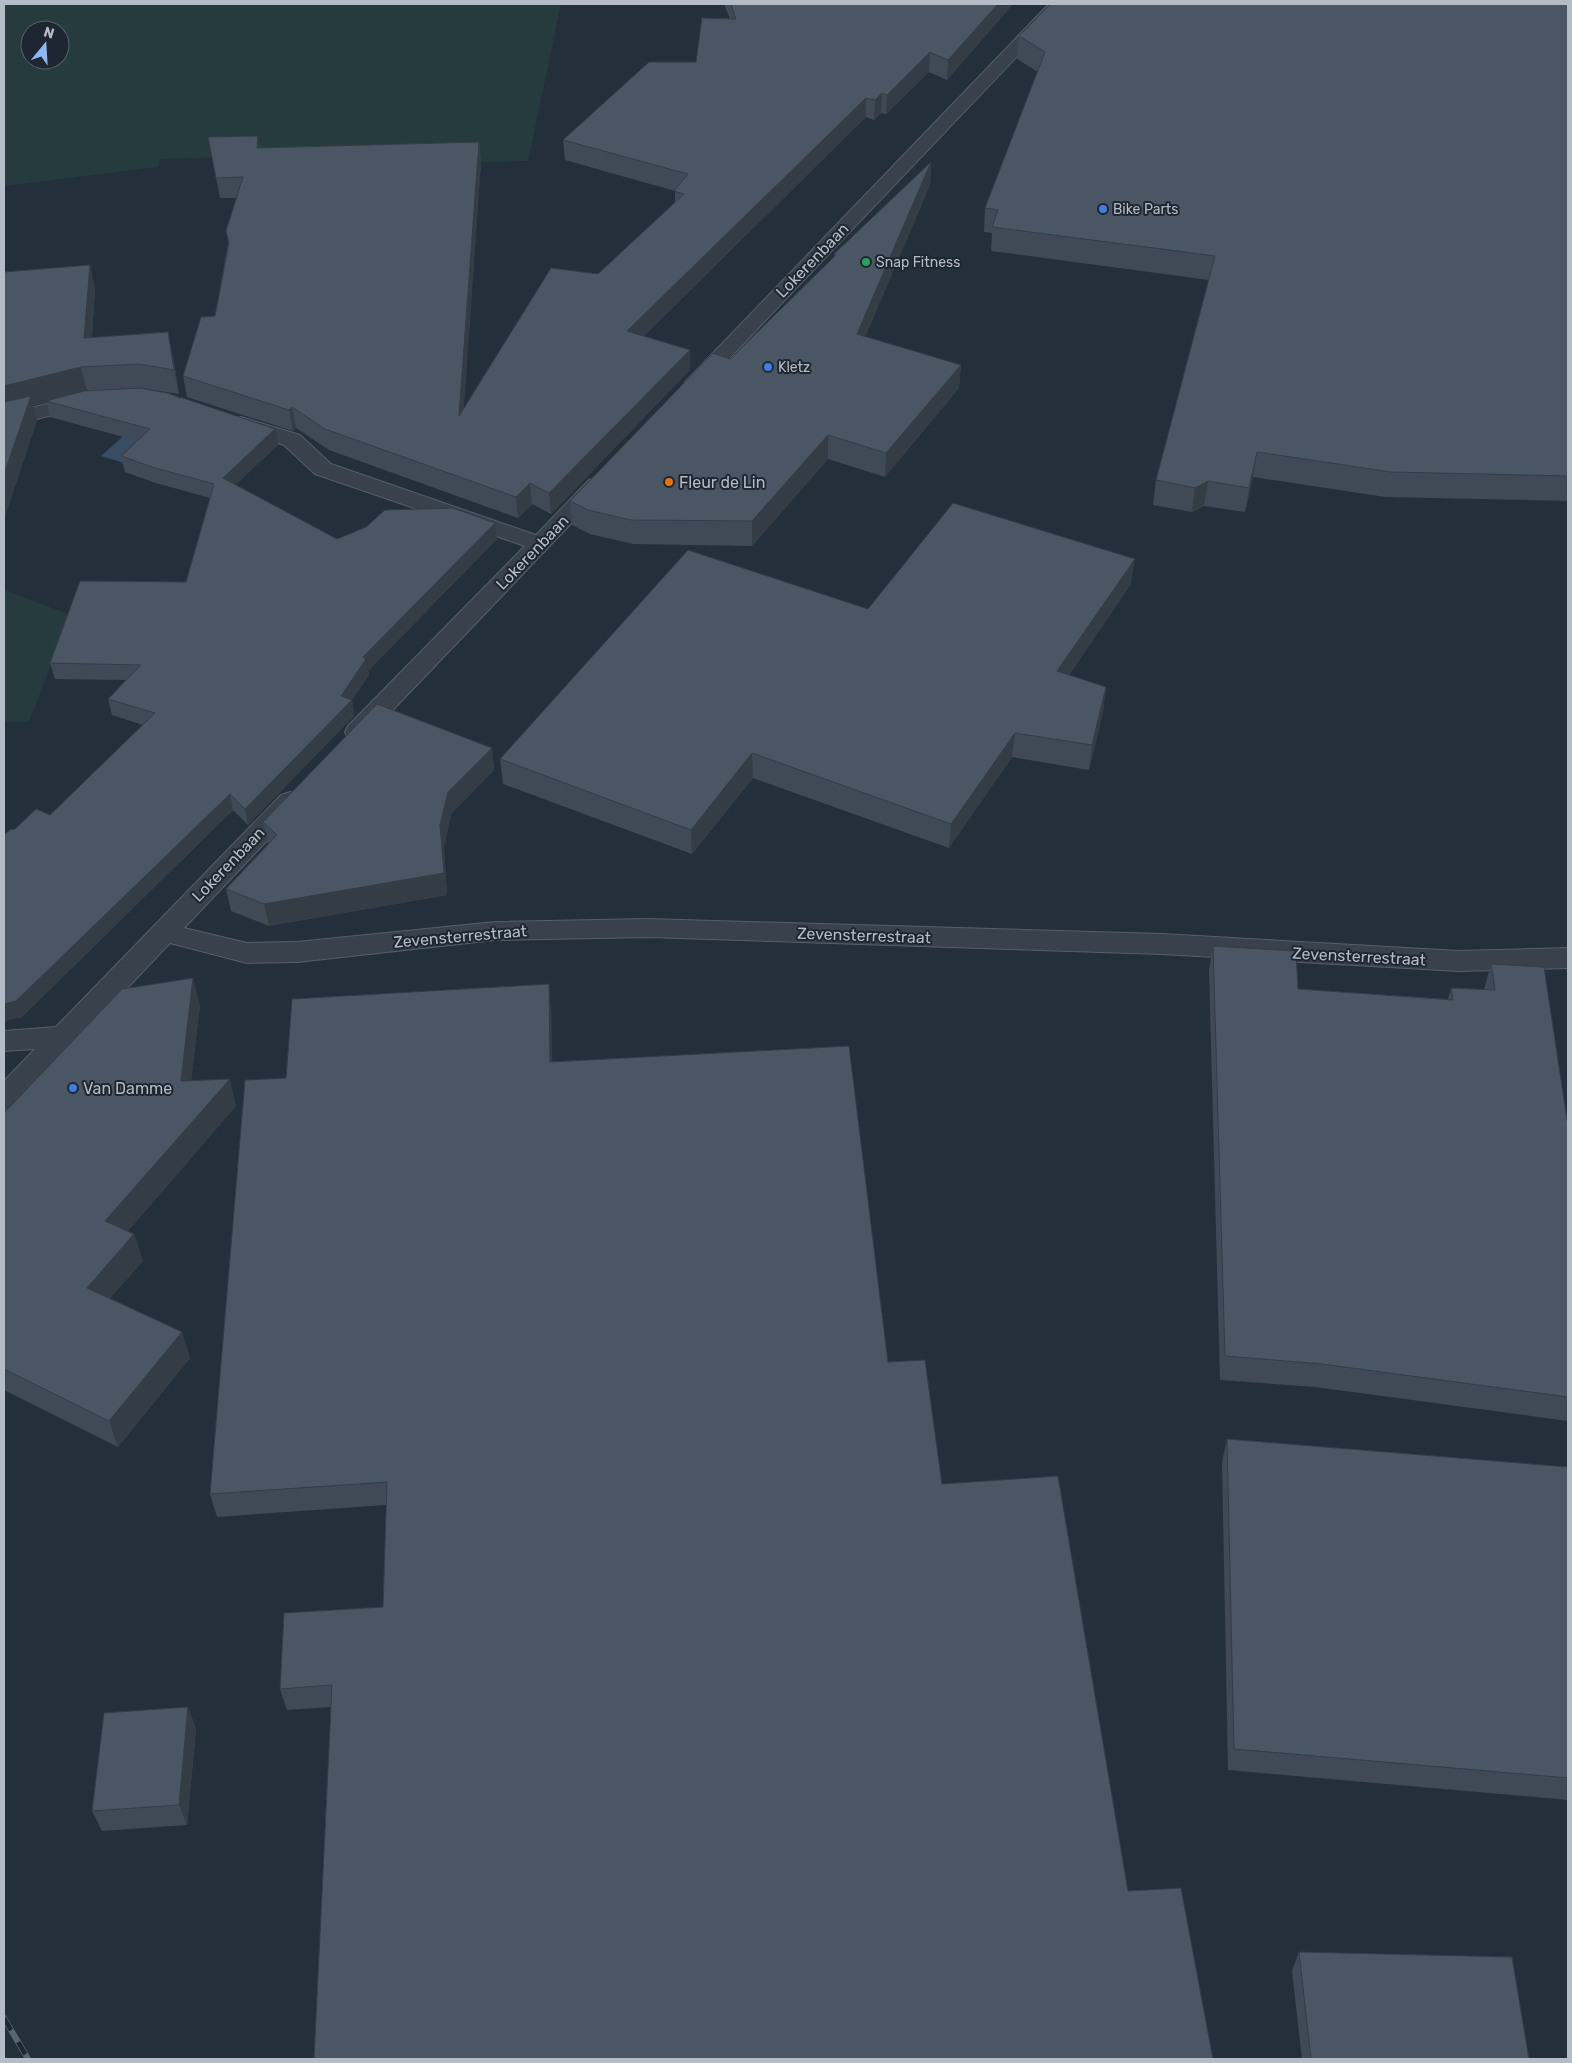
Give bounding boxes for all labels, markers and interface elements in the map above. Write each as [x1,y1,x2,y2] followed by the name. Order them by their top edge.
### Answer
[20,20,70,70] north arrow
[41,23,56,43] text: N
[1113,201,1178,218] place label: Bike Parts
[1097,203,1109,215] marker: Bike Parts
[772,219,853,302] street label: Lokerenbaan
[876,254,960,271] place label: Snap Fitness
[860,256,872,268] marker: Snap Fitness
[778,359,810,376] place label: Kletz
[762,361,774,373] marker: Kletz
[679,473,765,492] place label: Fleur de Lin
[663,476,675,488] marker: Fleur de Lin
[492,511,573,594] street label: Lokerenbaan
[188,823,269,906] street label: Lokerenbaan
[393,921,528,952] street label: Zevensterrestraat
[797,924,931,947] street label: Zevensterrestraat
[1292,944,1426,969] street label: Zevensterrestraat
[83,1079,172,1098] place label: Van Damme
[67,1082,79,1094] marker: Van Damme

